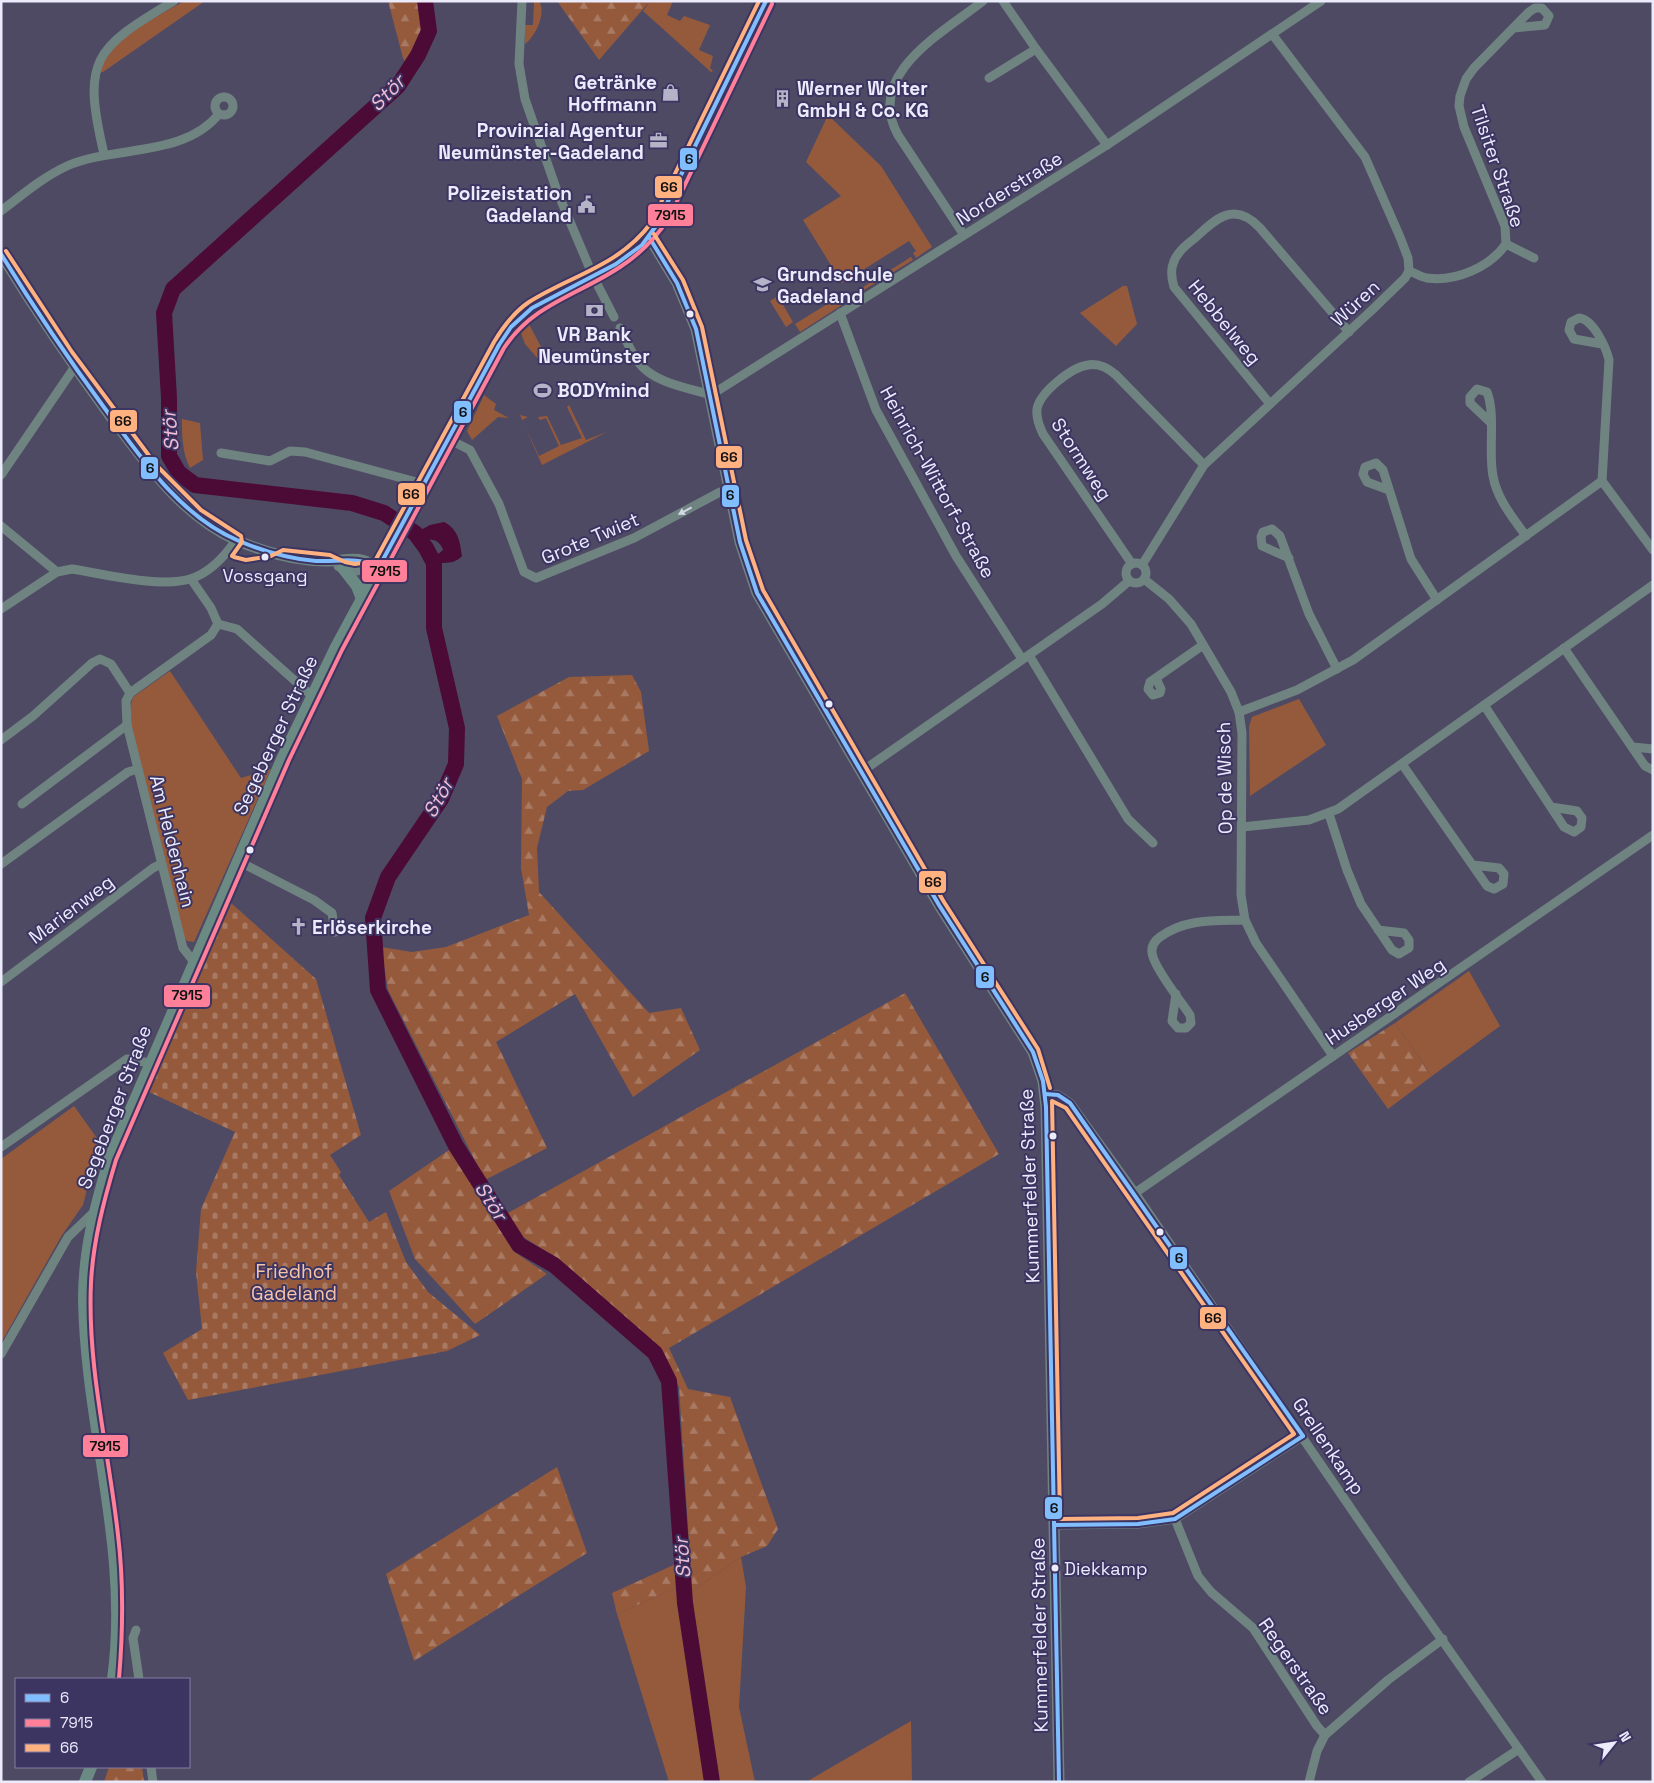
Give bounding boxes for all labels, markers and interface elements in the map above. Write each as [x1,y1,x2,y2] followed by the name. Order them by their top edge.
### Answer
[363,67,412,117] water label: Stör
[568,70,657,117] place label: Getränke Hoffmann
[797,76,929,123] place label: Werner Wolter GmbH & Co. KG
[661,83,681,103] shop icon: Getränke Hoffmann
[773,89,793,109] building icon: Werner Wolter GmbH & Co. KG
[1465,102,1530,231] street label: Tilsiter Straße
[438,118,644,165] place label: Provinzial Agentur Neumünster-Gadeland
[648,131,668,151] office icon: Provinzial Agentur Neumünster-Gadeland
[951,146,1067,231] street label: Norderstraße
[679,147,698,171] line badge: 6
[685,150,694,168] text: 6
[654,175,683,199] line badge: 66
[660,178,678,196] text: 66
[448,181,572,228] place label: Polizeistation Gadeland
[576,194,596,214] public building icon: Polizeistation Gadeland
[647,203,694,227] line badge: 7915
[654,206,686,224] text: 7915
[777,262,893,309] place label: Grundschule Gadeland
[1326,274,1385,332] street label: Würen
[753,275,773,295] school or university icon: Grundschule Gadeland
[1183,275,1267,370] street label: Hebbelweg
[584,301,604,321] bank icon: VR Bank Neumünster
[685,309,695,319] unlabelled marker
[538,322,650,369] place label: VR Bank Neumünster
[557,378,650,403] place label: BODYmind
[533,380,553,400] sports icon: BODYmind
[874,382,1001,583] street label: Heinrich-Wittorf-Straße
[453,400,472,424] line badge: 6
[459,403,468,421] text: 6
[155,407,185,453] water label: Stör
[109,409,138,433] line badge: 66
[114,412,132,430] text: 66
[1046,413,1118,505] street label: Stormweg
[715,445,743,469] line badge: 66
[720,448,738,466] text: 66
[140,456,159,480] line badge: 6
[146,459,155,477] text: 6
[397,482,426,506] line badge: 66
[721,484,740,508] line badge: 6
[402,485,420,503] text: 66
[726,486,735,504] text: 6
[537,507,643,570] street label: Grote Twiet
[678,507,692,515] one-way arrow
[260,552,270,562] marker: Vossgang
[361,559,408,583] line badge: 7915
[369,562,401,580] text: 7915
[222,564,308,587] place label: Vossgang
[227,651,323,819] street label: Segeberger Straße
[824,699,834,709] unlabelled marker
[1211,722,1238,834] street label: Op de Wisch
[144,772,201,910] street label: Am Heldenhain
[417,772,461,822] water label: Stör
[245,845,255,855] unlabelled marker
[24,869,119,950] street label: Marienweg
[918,870,947,894] line badge: 66
[924,873,942,891] text: 66
[312,915,432,940] place label: Erlöserkirche
[288,917,308,937] church icon: Erlöserkirche
[1320,952,1450,1051] street label: Husberger Weg
[975,965,995,989] line badge: 6
[981,968,990,986] text: 6
[163,984,211,1008] line badge: 7915
[171,986,203,1004] text: 7915
[72,1022,157,1193] street label: Segeberger Straße
[1014,1088,1045,1284] street label: Kummerfelder Straße
[1048,1131,1058,1141] unlabelled marker
[469,1177,514,1227] water label: Stör
[1155,1227,1165,1237] unlabelled marker
[1169,1246,1188,1270] line badge: 6
[1175,1249,1184,1267] text: 6
[251,1259,337,1306] park label: Friedhof Gadeland
[1199,1306,1227,1330] line badge: 66
[1204,1309,1222,1327] text: 66
[1287,1393,1370,1500] street label: Grellenkamp
[82,1434,129,1458] line badge: 7915
[89,1437,121,1455] text: 7915
[1044,1496,1063,1520] line badge: 6
[1050,1499,1059,1517] text: 6
[667,1534,696,1579] water label: Stör
[1025,1537,1054,1733] street label: Kummerfelder Straße
[1064,1557,1148,1580] place label: Diekkamp
[1050,1563,1060,1573] marker: Diekkamp
[1253,1613,1338,1720] street label: Regerstraße
[15,1678,190,1768] legend
[60,1688,69,1707] text: 6
[60,1713,93,1732] text: 7915
[1589,1718,1639,1768] north arrow
[1615,1728,1635,1745] text: N
[60,1738,78,1757] text: 66

